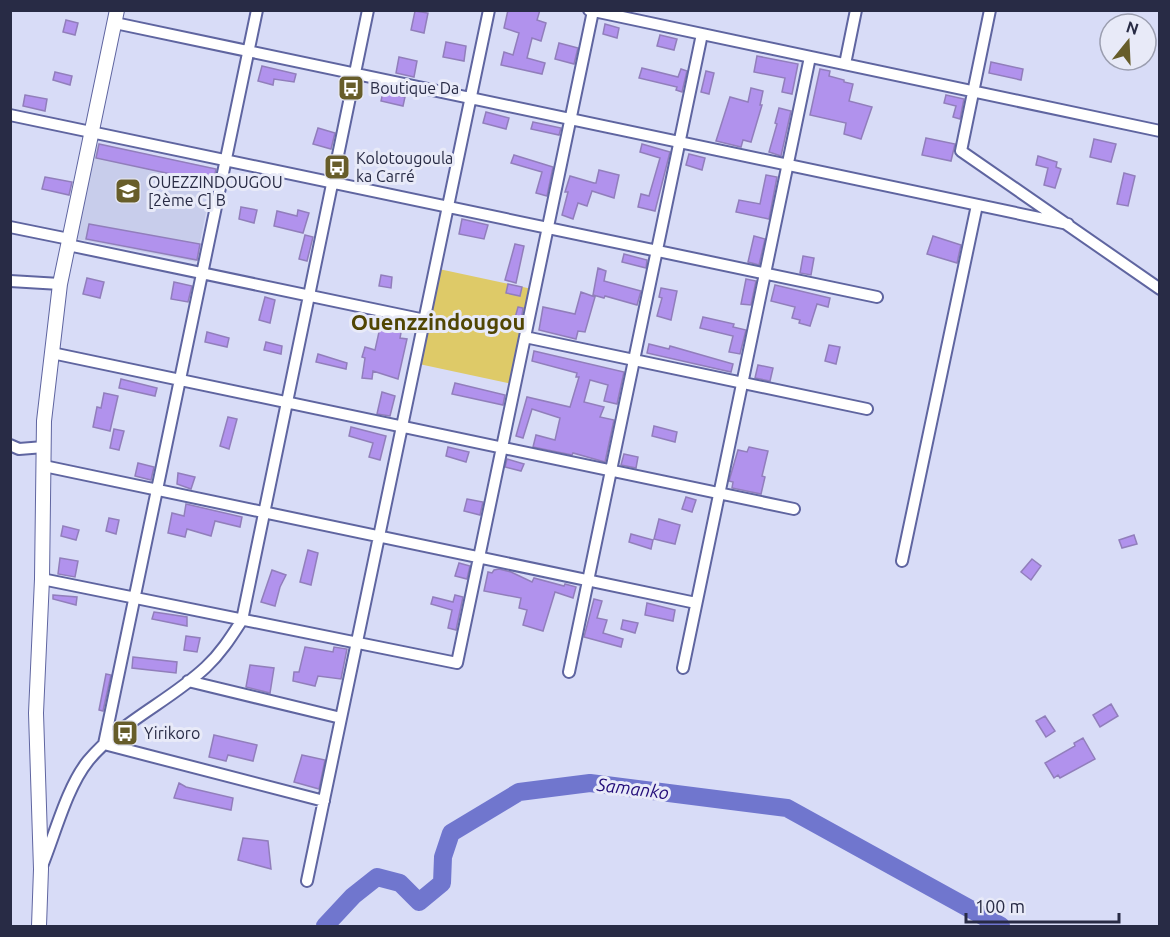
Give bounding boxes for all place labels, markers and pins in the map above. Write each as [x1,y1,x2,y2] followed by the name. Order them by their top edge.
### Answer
[336,73,366,103] bus stop icon: Boutique Da
[370,79,459,97] place label: Boutique Da
[356,149,453,185] place label: Kolotougoula ka Carré
[322,152,352,182] bus stop icon: Kolotougoula ka Carré
[148,173,283,209] place label: OUEZZINDOUGOU [2ème C] B
[113,176,143,206] school or university icon: OUEZZINDOUGOU [2ème C] B
[110,718,140,748] bus stop icon: Yirikoro
[144,724,200,742] place label: Yirikoro

